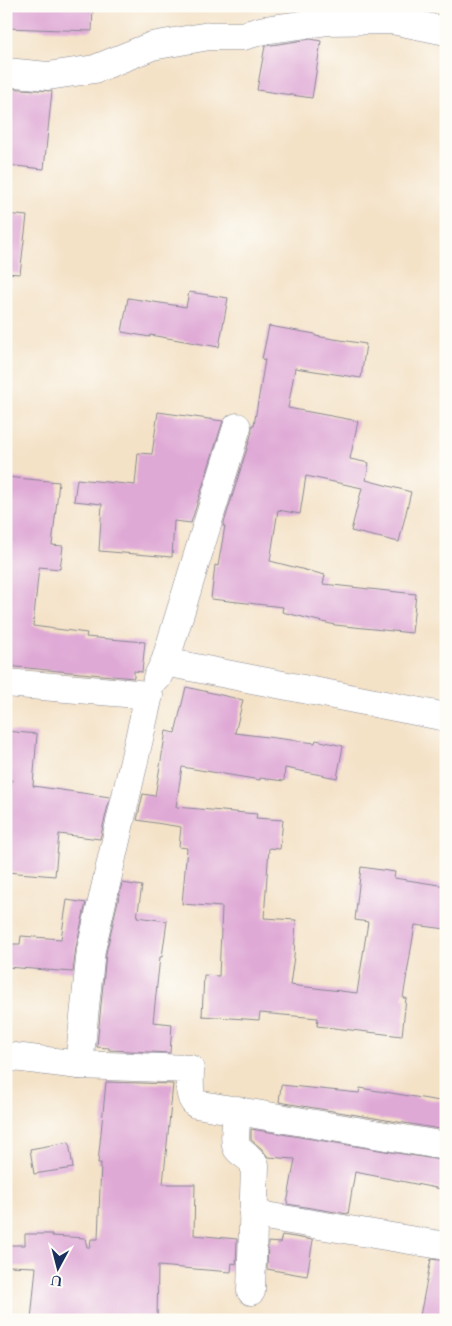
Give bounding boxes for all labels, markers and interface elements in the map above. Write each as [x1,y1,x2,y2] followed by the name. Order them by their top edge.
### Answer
[32,1244,82,1294] north arrow
[49,1270,63,1291] text: U

